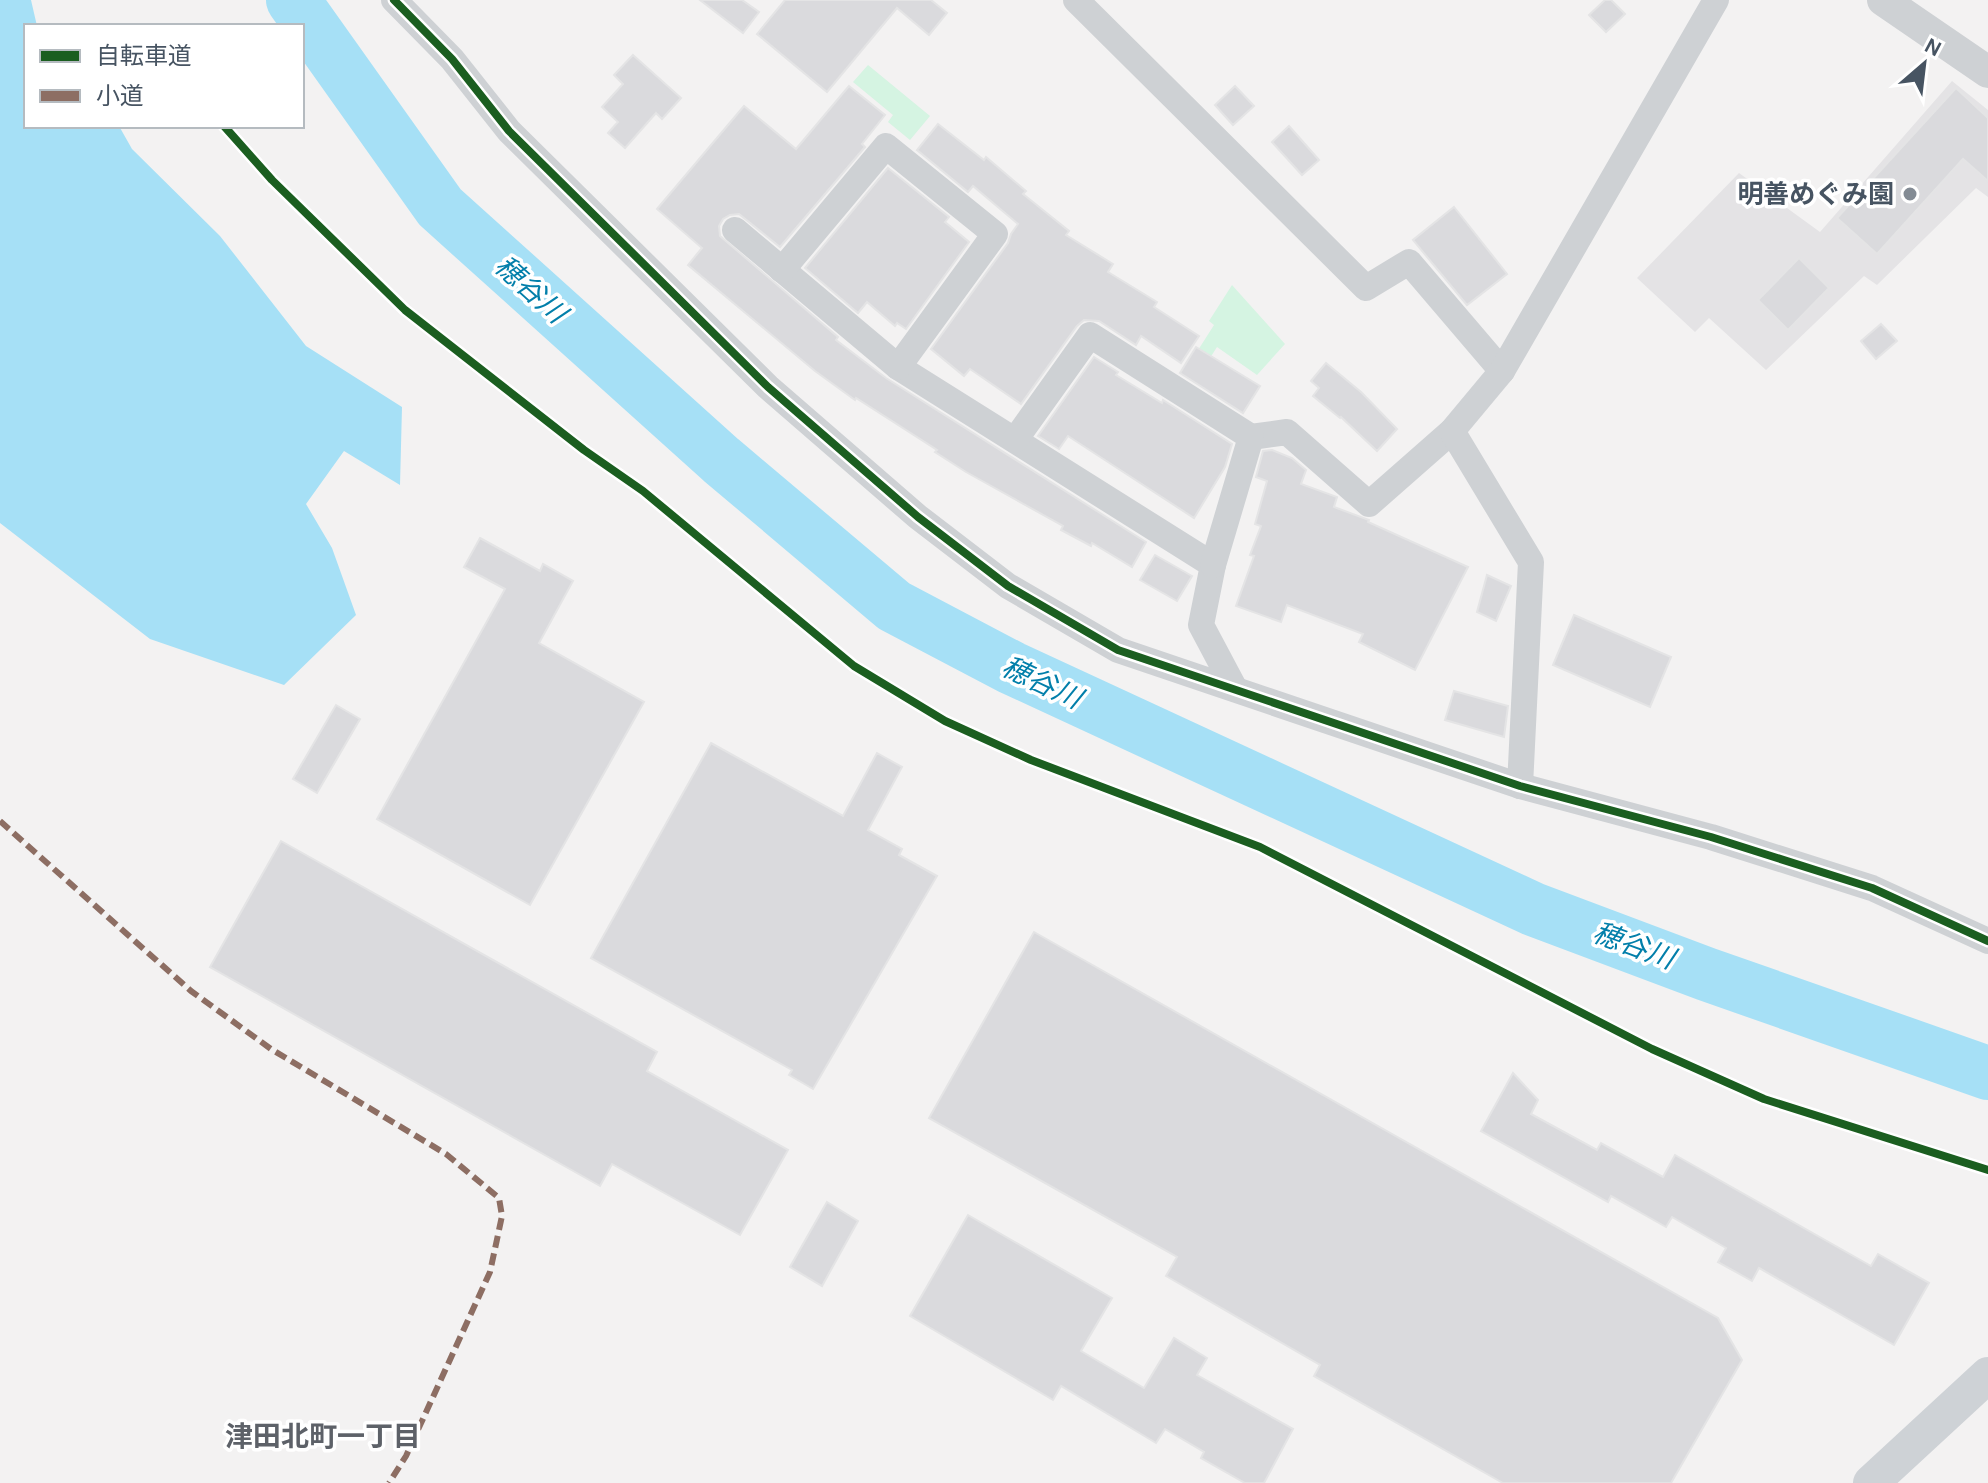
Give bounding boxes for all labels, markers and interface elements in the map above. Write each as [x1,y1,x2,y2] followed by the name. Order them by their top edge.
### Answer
[24,24,304,128] legend
[1884,24,1964,104] north arrow
[1920,32,1946,62] text: N
[96,42,192,70] text: 自転車道
[96,82,144,110] text: 小道
[1737,179,1894,210] place label: 明善めぐみ園
[1901,185,1919,203] marker: 明善めぐみ園
[488,249,575,332] water label: 穂谷川
[997,650,1090,716] water label: 穂谷川
[1589,916,1682,976] water label: 穂谷川
[225,1420,421,1453] district label: 津田北町一丁目

